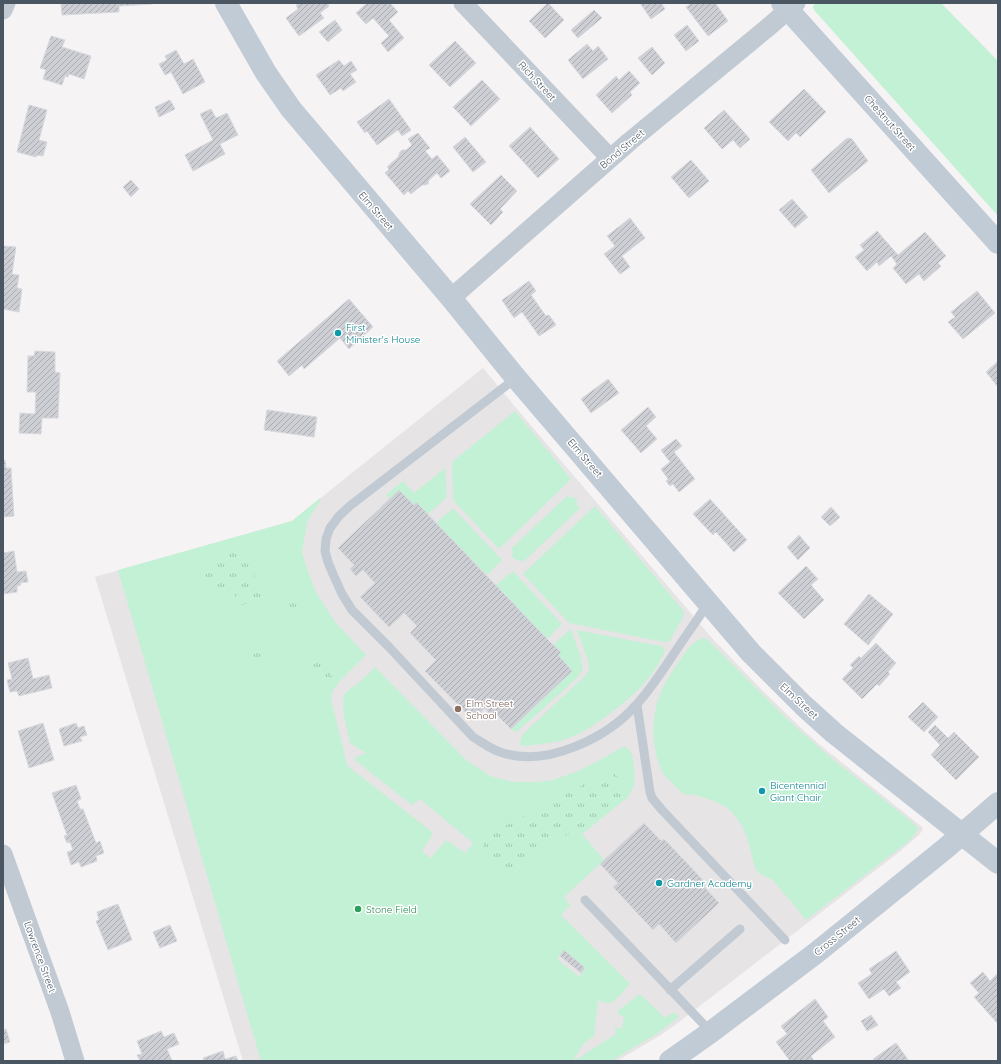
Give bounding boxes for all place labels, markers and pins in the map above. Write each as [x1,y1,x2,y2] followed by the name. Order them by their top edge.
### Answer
[346,321,421,346] place label: First Minister's House
[333,328,343,338] marker: First Minister's House
[466,697,514,722] place label: Elm Street School
[453,704,463,714] marker: Elm Street School
[770,779,826,804] place label: Bicentennial Giant Chair
[757,786,767,796] marker: Bicentennial Giant Chair
[667,877,752,890] place label: Gardner Academy
[654,878,664,888] marker: Gardner Academy
[366,903,417,916] place label: Stone Field
[353,904,363,914] marker: Stone Field

